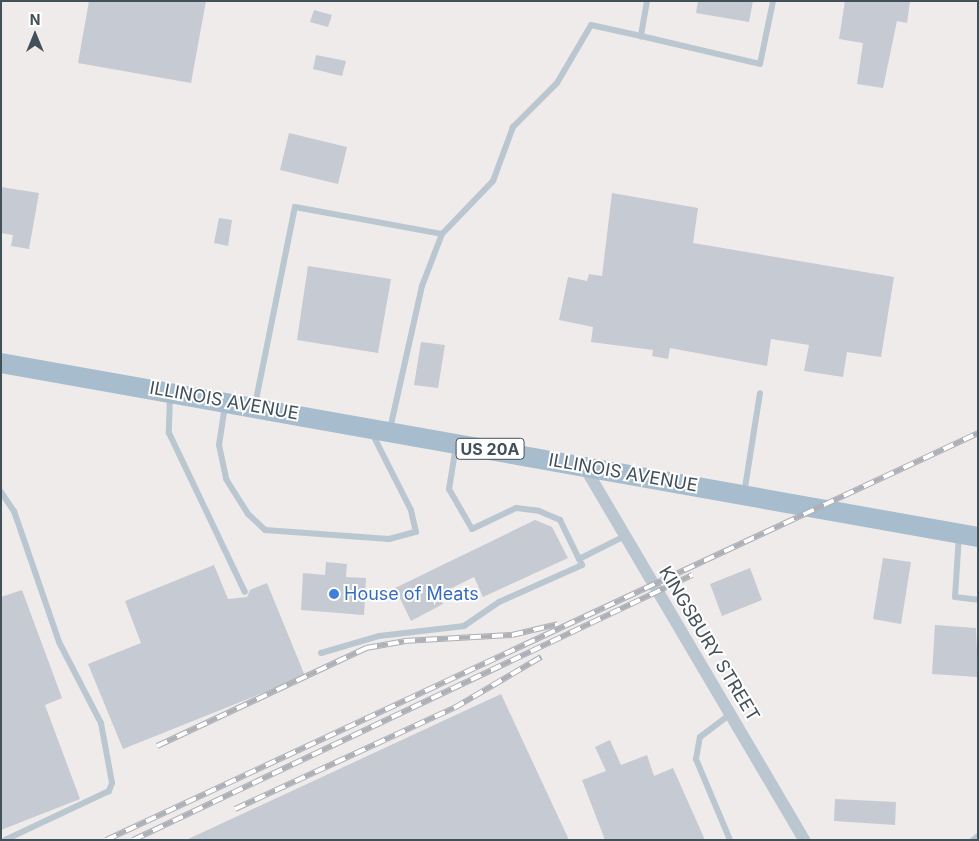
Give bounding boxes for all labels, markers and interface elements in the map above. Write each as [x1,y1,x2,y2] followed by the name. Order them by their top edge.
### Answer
[10,10,60,60] north arrow
[30,11,40,28] text: N
[148,377,300,425] street label: ILLINOIS AVENUE
[455,436,525,462] road number: US 20A
[547,449,699,497] street label: ILLINOIS AVENUE
[654,563,764,725] street label: KINGSBURY STREET
[344,583,479,605] place label: House of Meats
[328,588,340,600] marker: House of Meats

